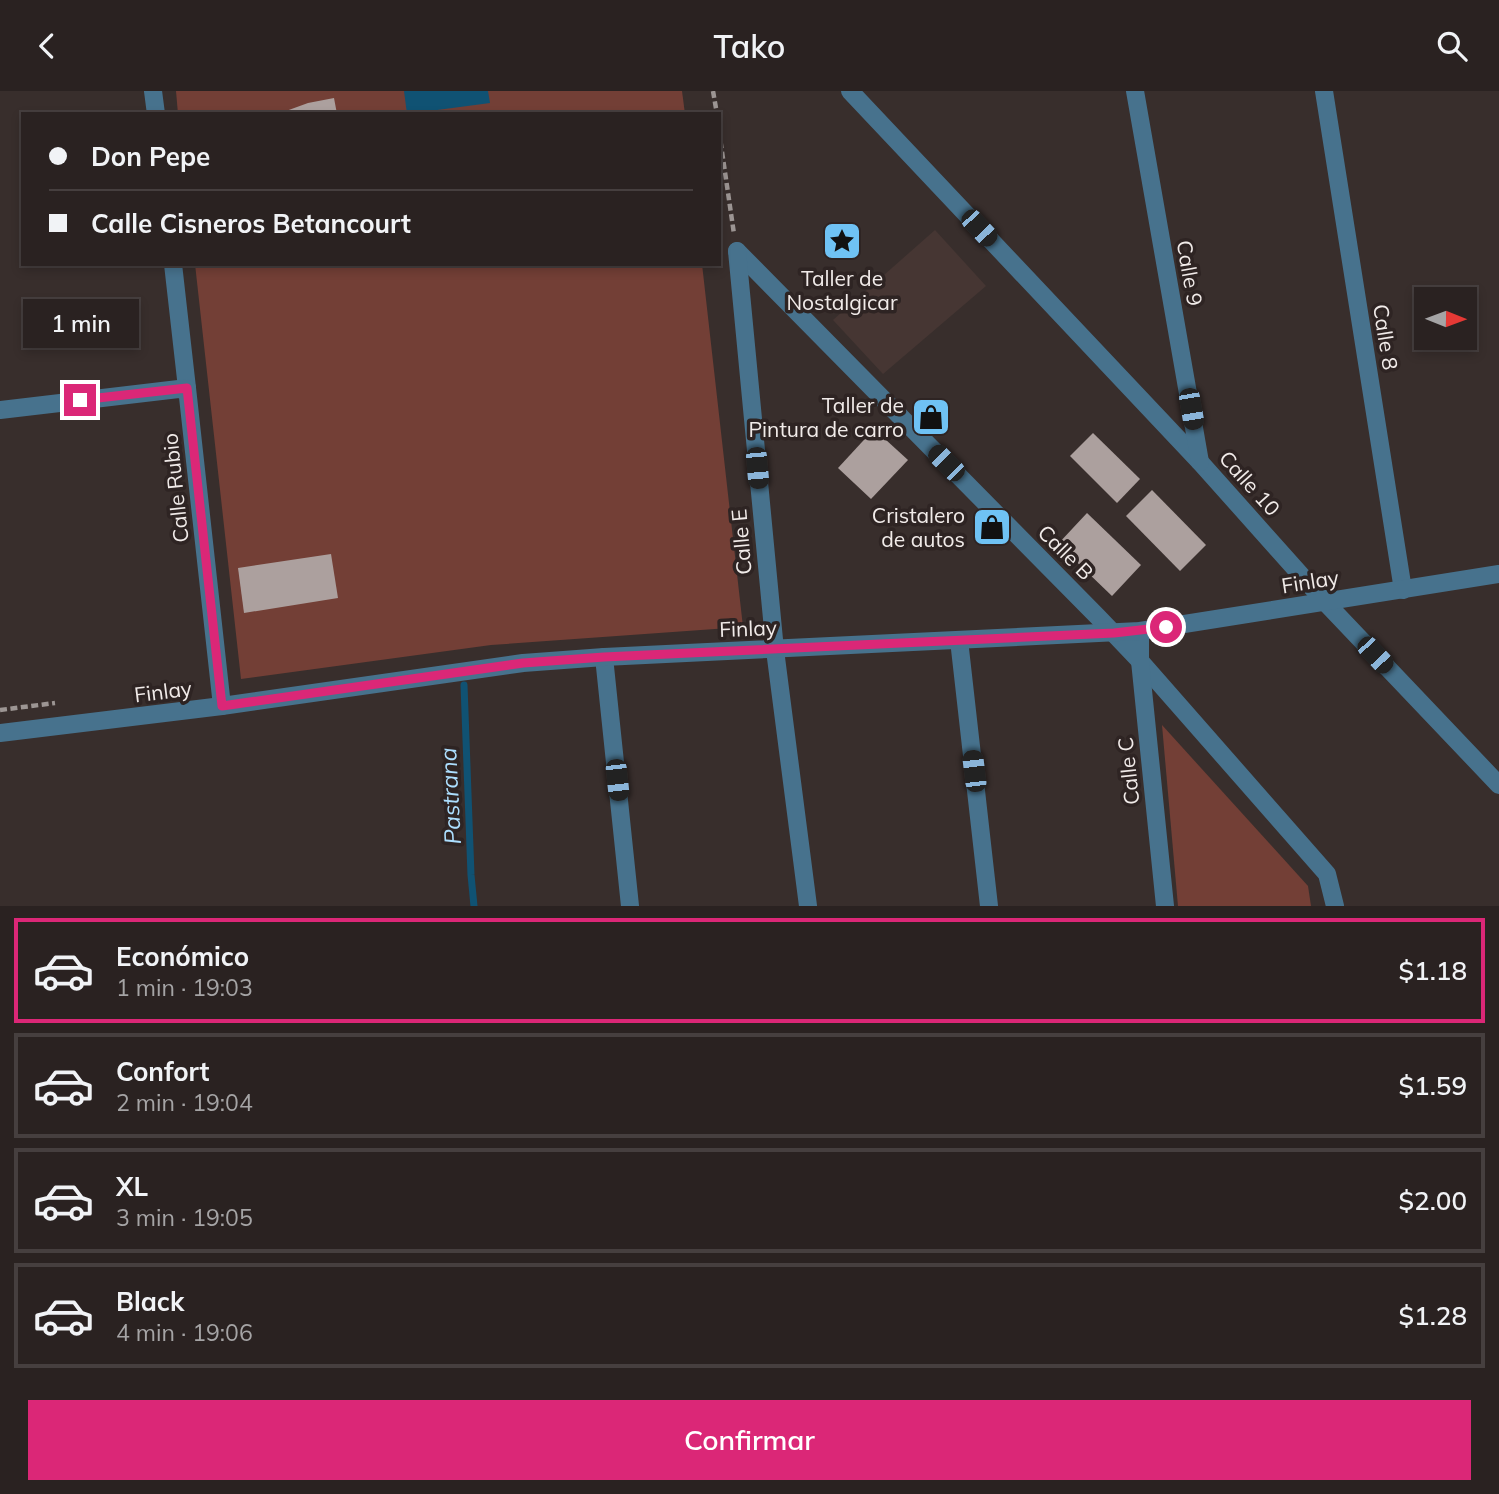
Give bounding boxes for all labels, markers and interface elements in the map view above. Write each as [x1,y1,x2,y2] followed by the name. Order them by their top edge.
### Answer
[714,26,785,66] text: Tako
[28,27,66,65] icon: back
[1433,27,1471,65] icon: search
[91,140,210,173] text: Don Pepe
[957,205,1002,251] car
[91,207,411,240] text: Calle Cisneros Betancourt
[821,220,863,262] place icon: Taller de Nostalgicar
[1171,238,1209,308] street label: Calle 9
[786,265,898,315] place label: Taller de Nostalgicar
[1414,287,1477,350] north arrow
[1414,287,1477,350] map controls
[22,299,138,347] callout: 1 min
[1368,302,1404,372] street label: Calle 8
[51,309,111,338] text: 1 min
[64,384,96,416] route end
[1178,386,1205,432] car
[748,392,904,442] place label: Taller de Pintura de carro
[910,396,952,438] shop icon: Taller de Pintura de carro
[156,432,194,544] street label: Calle Rubio
[924,441,969,485] car
[1214,445,1286,521] street label: Calle 10
[745,446,770,490] car
[872,502,965,552] place label: Cristalero de autos
[971,506,1013,548] shop icon: Cristalero de autos
[725,508,757,576] street label: Calle E
[1033,519,1099,585] street label: Calle B
[1279,564,1341,598] street label: Finlay
[1150,611,1182,643] route start
[719,614,777,642] street label: Finlay
[1353,632,1398,678] car
[133,675,193,707] street label: Finlay
[1112,736,1144,806] street label: Calle C
[433,747,467,845] water label: Pastrana
[962,749,987,793] car
[605,758,630,802] car
[32,939,95,1002] icon: car
[116,940,249,973] text: Económico
[1398,954,1467,987] text: $1.18
[116,973,253,1002] text: 1 min · 19:03
[32,1054,95,1117] icon: car
[116,1055,209,1088] text: Confort
[1398,1069,1467,1102] text: $1.59
[116,1088,253,1117] text: 2 min · 19:04
[32,1169,95,1232] icon: car
[116,1170,148,1203] text: XL
[1398,1184,1467,1217] text: $2.00
[116,1203,253,1232] text: 3 min · 19:05
[32,1284,95,1347] icon: car
[116,1285,184,1318] text: Black
[1398,1299,1467,1332] text: $1.28
[116,1318,253,1347] text: 4 min · 19:06
[28,1400,1471,1480] button: Confirmar

